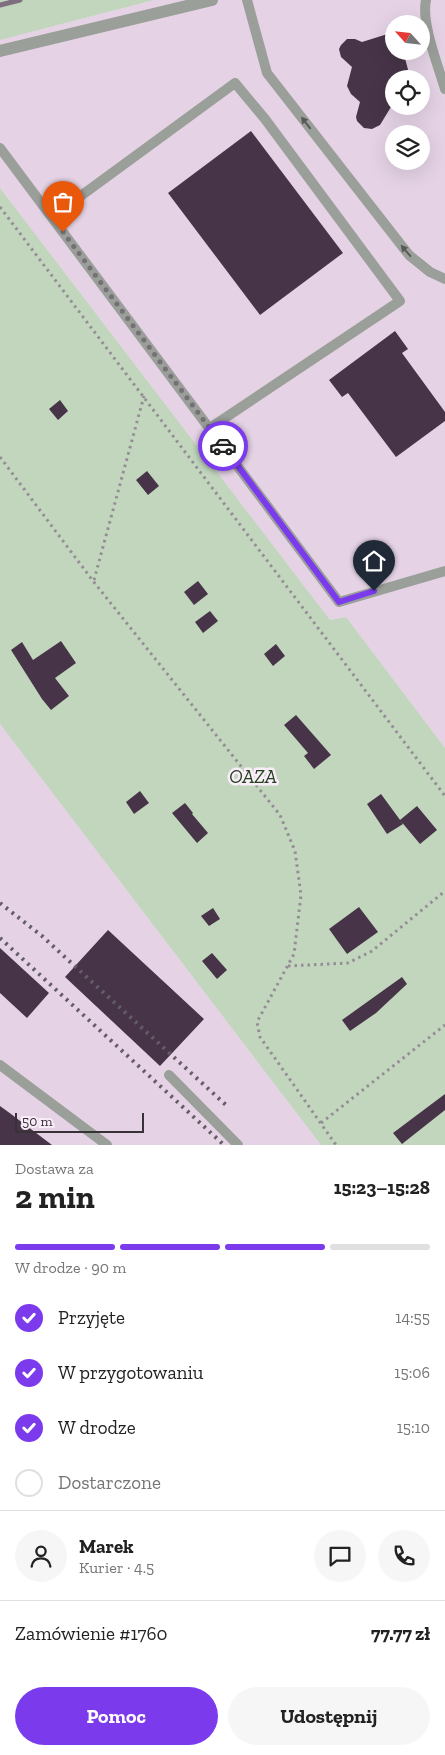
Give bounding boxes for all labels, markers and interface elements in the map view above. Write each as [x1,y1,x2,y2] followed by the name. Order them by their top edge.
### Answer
[385,15,430,60] north arrow
[385,15,430,170] map controls
[385,70,430,115] button: locate
[301,116,311,130] one-way arrow
[385,125,430,170] button: layers
[42,181,84,232] pin
[49,188,77,216] icon: bag
[401,244,412,257] one-way arrow
[198,421,248,471] courier
[209,432,237,460] icon: car
[353,540,395,591] pin
[360,547,388,575] icon: home
[229,765,277,788] park label: OAZA
[15,1110,144,1133] scale bar
[22,1113,53,1130] text: 50 m
[15,1159,94,1178] text: Dostawa za
[334,1176,430,1199] text: 15:23–15:28
[15,1178,95,1216] text: 2 min
[15,1258,126,1277] text: W drodze · 90 m
[15,1304,43,1332] icon: check
[58,1306,125,1329] text: Przyjęte
[395,1308,430,1327] text: 14:55
[15,1359,43,1387] icon: check
[58,1361,203,1384] text: W przygotowaniu
[394,1363,430,1382] text: 15:06
[15,1414,43,1442] icon: check
[58,1416,136,1439] text: W drodze
[397,1418,430,1437] text: 15:10
[58,1471,161,1494] text: Dostarczone
[15,1530,67,1582] button: person
[314,1530,366,1582] button: chat
[378,1530,430,1582] button: phone
[79,1535,134,1558] text: Marek
[79,1558,154,1577] text: Kurier · 4.5
[15,1622,168,1645] text: Zamówienie #1760
[371,1622,430,1645] text: 77.77 zł
[15,1687,218,1745] button: Pomoc
[228,1687,430,1745] button: Udostępnij

